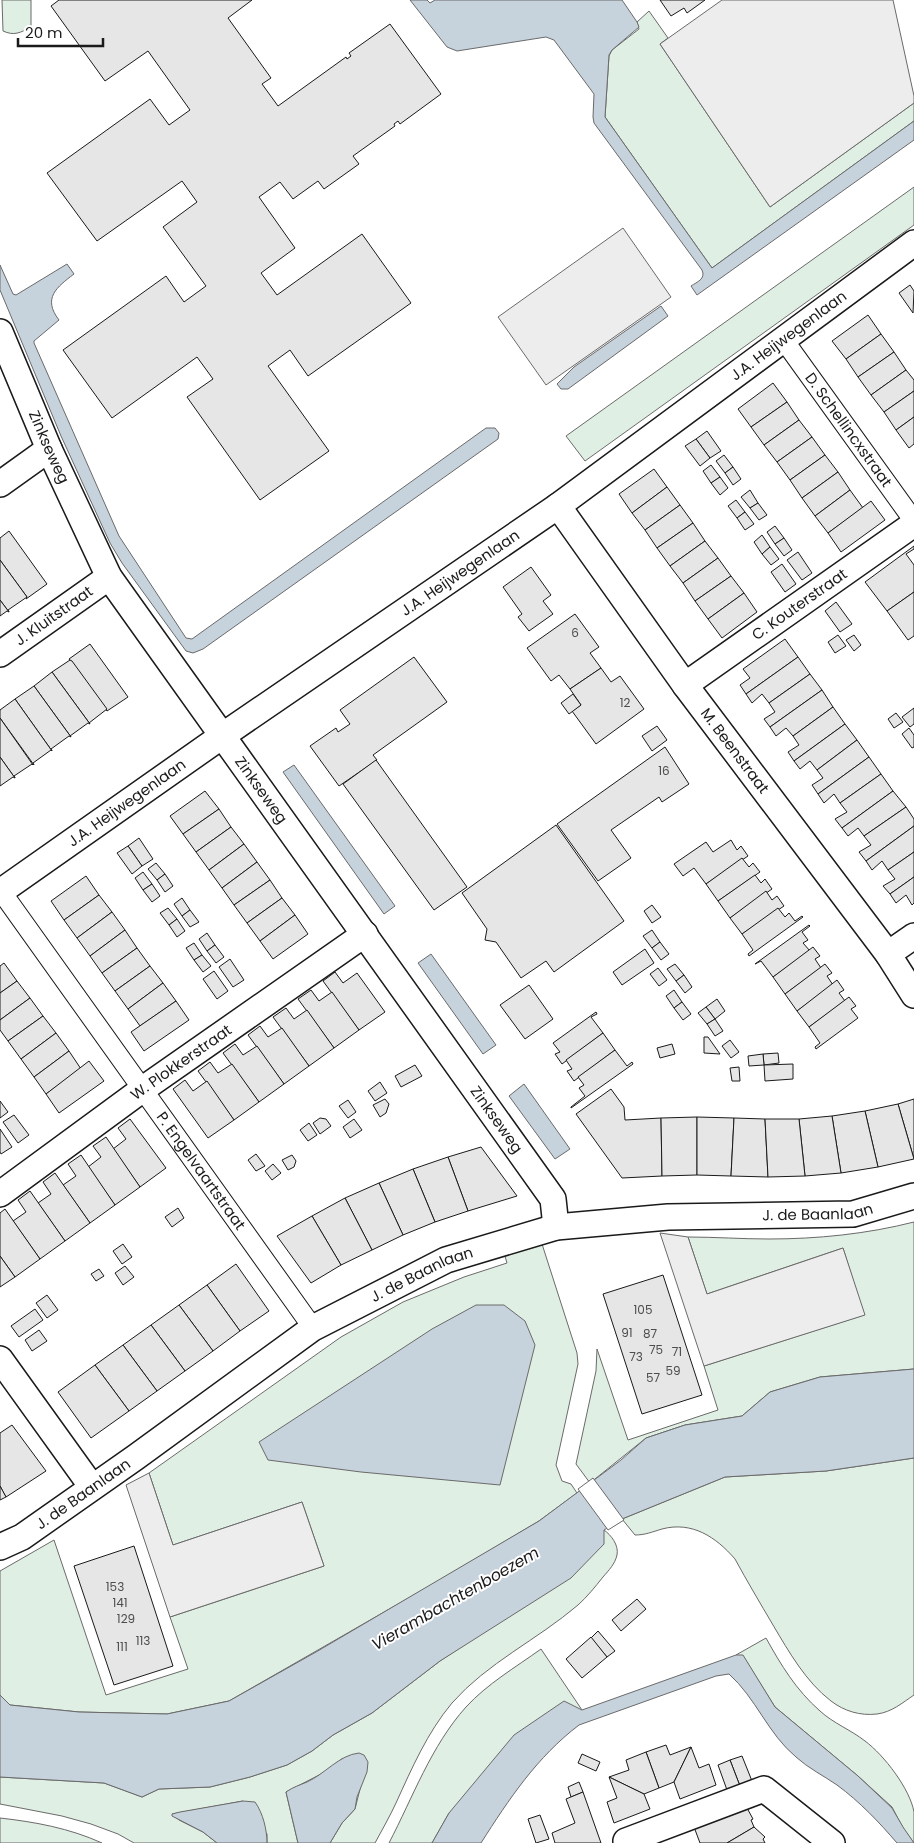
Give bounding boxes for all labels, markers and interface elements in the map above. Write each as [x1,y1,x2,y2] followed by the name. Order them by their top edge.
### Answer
[18,15,102,47] scale bar
[25,22,63,43] text: 20 m
[726,285,851,385] street label: J.A. Heijwegenlaan
[800,368,897,491] street label: D. Schellincxstraat
[24,407,75,487] street label: Zinkseweg
[396,524,524,621] street label: J.A. Heijwegenlaan
[747,563,851,645] street label: C. Kouterstraat
[10,581,97,650] street label: J. Kluitstraat
[571,624,579,641] house number: 6
[620,694,630,711] house number: 12
[696,703,774,798] street label: M. Beenstraat
[230,752,293,828] street label: Zinkseweg
[63,754,190,851] street label: J.A. Heijwegenlaan
[658,762,670,779] house number: 16
[126,1019,236,1105] street label: W. Plokkerstraat
[466,1082,528,1157] street label: Zinkseweg
[152,1107,251,1234] street label: P. Engelvaartstraat
[762,1198,875,1225] street label: J. de Baanlaan
[367,1241,476,1307] street label: J. de Baanlaan
[634,1301,652,1318] house number: 105
[621,1324,633,1341] house number: 91
[643,1325,658,1342] house number: 87
[649,1341,663,1358] house number: 75
[672,1343,682,1360] house number: 71
[629,1348,643,1365] house number: 73
[665,1362,681,1379] house number: 59
[646,1369,660,1386] house number: 57
[31,1453,135,1534] street label: J. de Baanlaan
[367,1541,543,1656] water label: Vierambachtenboezem
[106,1578,124,1595] house number: 153
[112,1594,128,1611] house number: 141
[117,1610,135,1627] house number: 129
[136,1632,150,1649] house number: 113
[116,1638,128,1655] house number: 111

